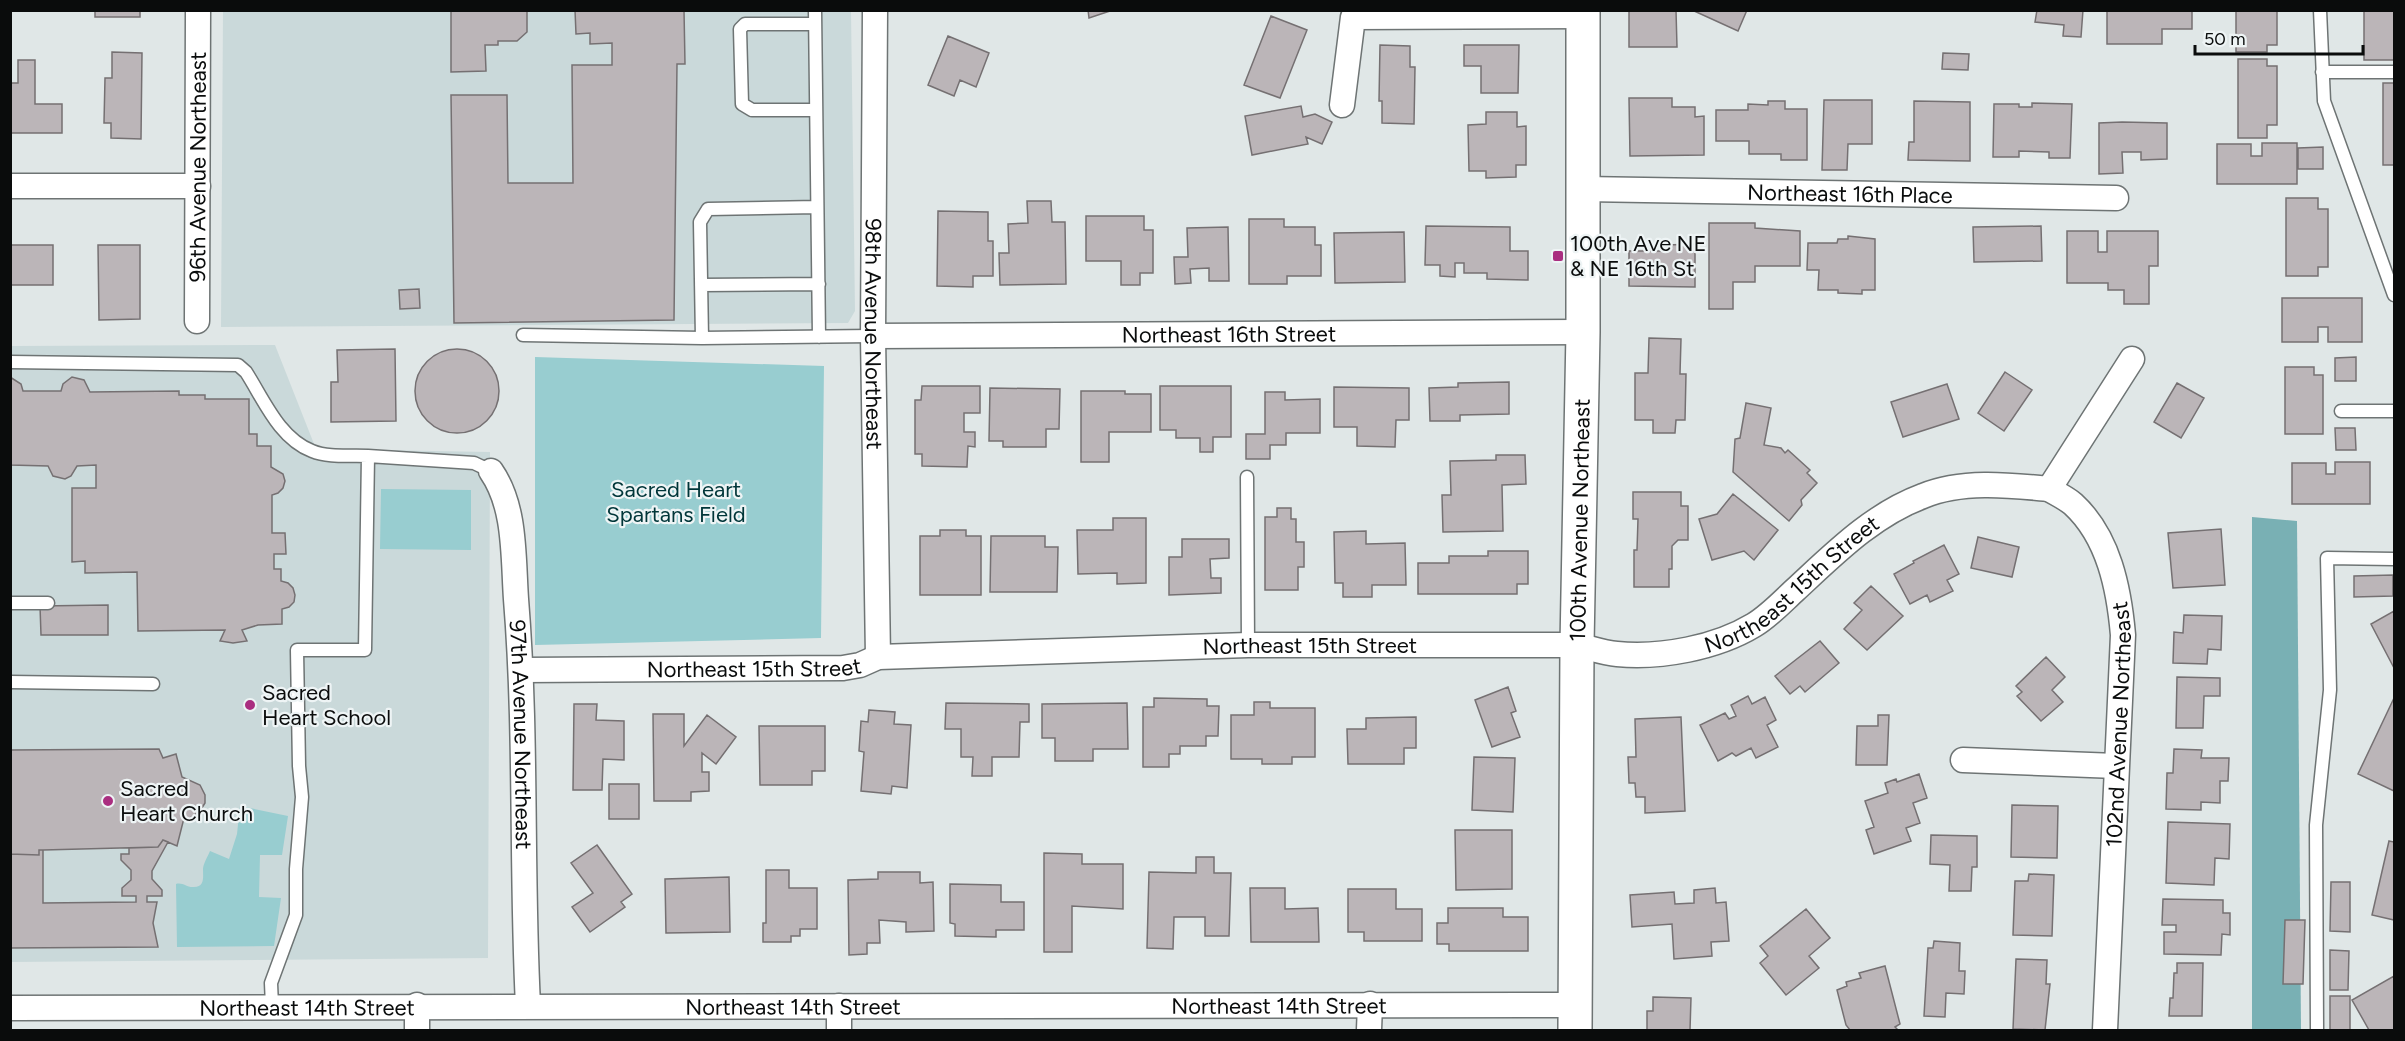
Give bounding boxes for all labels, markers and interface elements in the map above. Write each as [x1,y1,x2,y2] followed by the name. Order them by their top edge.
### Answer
[2195,18,2363,56] scale bar
[2204,28,2246,50] text: 50 m
[184,52,211,282] street label: 96th Avenue Northeast
[1747,178,1953,209] street label: Northeast 16th Place
[859,218,888,450] street label: 98th Avenue Northeast
[1570,230,1707,282] place label: 100th Ave NE & NE 16th St
[1551,249,1565,263] marker: 100th Ave NE & NE 16th St
[1122,320,1336,348] street label: Northeast 16th Street
[1564,398,1595,642] street label: 100th Avenue Northeast
[606,476,746,528] park label: Sacred Heart Spartans Field
[1701,509,1884,659] street label: Northeast 15th Street
[2100,600,2137,848] street label: 102nd Avenue Northeast
[504,619,537,850] street label: 97th Avenue Northeast
[1202,632,1417,660] street label: Northeast 15th Street
[647,652,863,683] street label: Northeast 15th Street
[262,679,391,731] place label: Sacred Heart School
[243,698,257,712] marker: Sacred Heart School
[120,775,253,827] place label: Sacred Heart Church
[101,794,115,808] marker: Sacred Heart Church
[1171,992,1387,1019] street label: Northeast 14th Street
[685,993,901,1020] street label: Northeast 14th Street
[199,994,415,1021] street label: Northeast 14th Street

